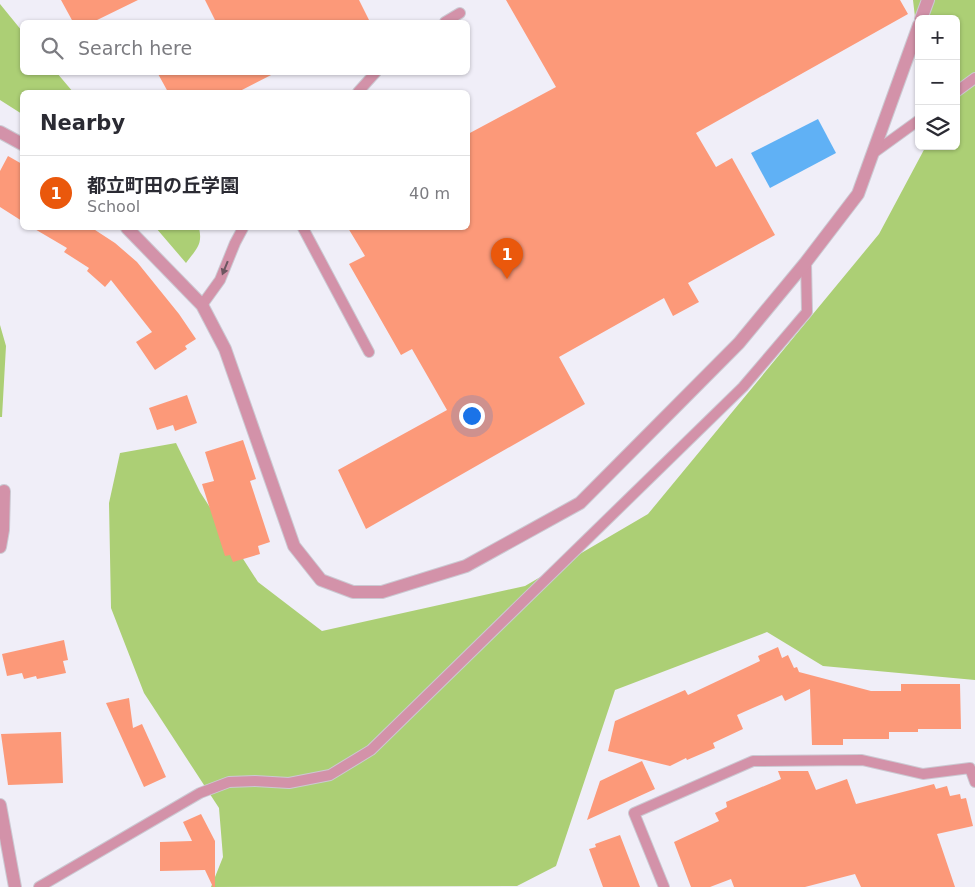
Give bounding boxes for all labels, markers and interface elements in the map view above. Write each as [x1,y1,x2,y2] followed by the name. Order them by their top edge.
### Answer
[915,15,960,150] map controls
[915,15,960,60] button: +
[20,20,470,75] search box
[38,34,66,62] icon: search
[78,37,192,59] text: Search here
[915,60,960,105] button: −
[915,105,960,150] button: layers
[40,111,125,135] text: Nearby
[87,174,239,196] text: 都立町田の丘学園
[50,184,62,203] text: 1
[409,184,450,203] text: 40 m
[87,197,140,216] text: School
[491,238,523,279] pin: 1
[220,261,228,275] one-way arrow
[459,403,485,429] your location

